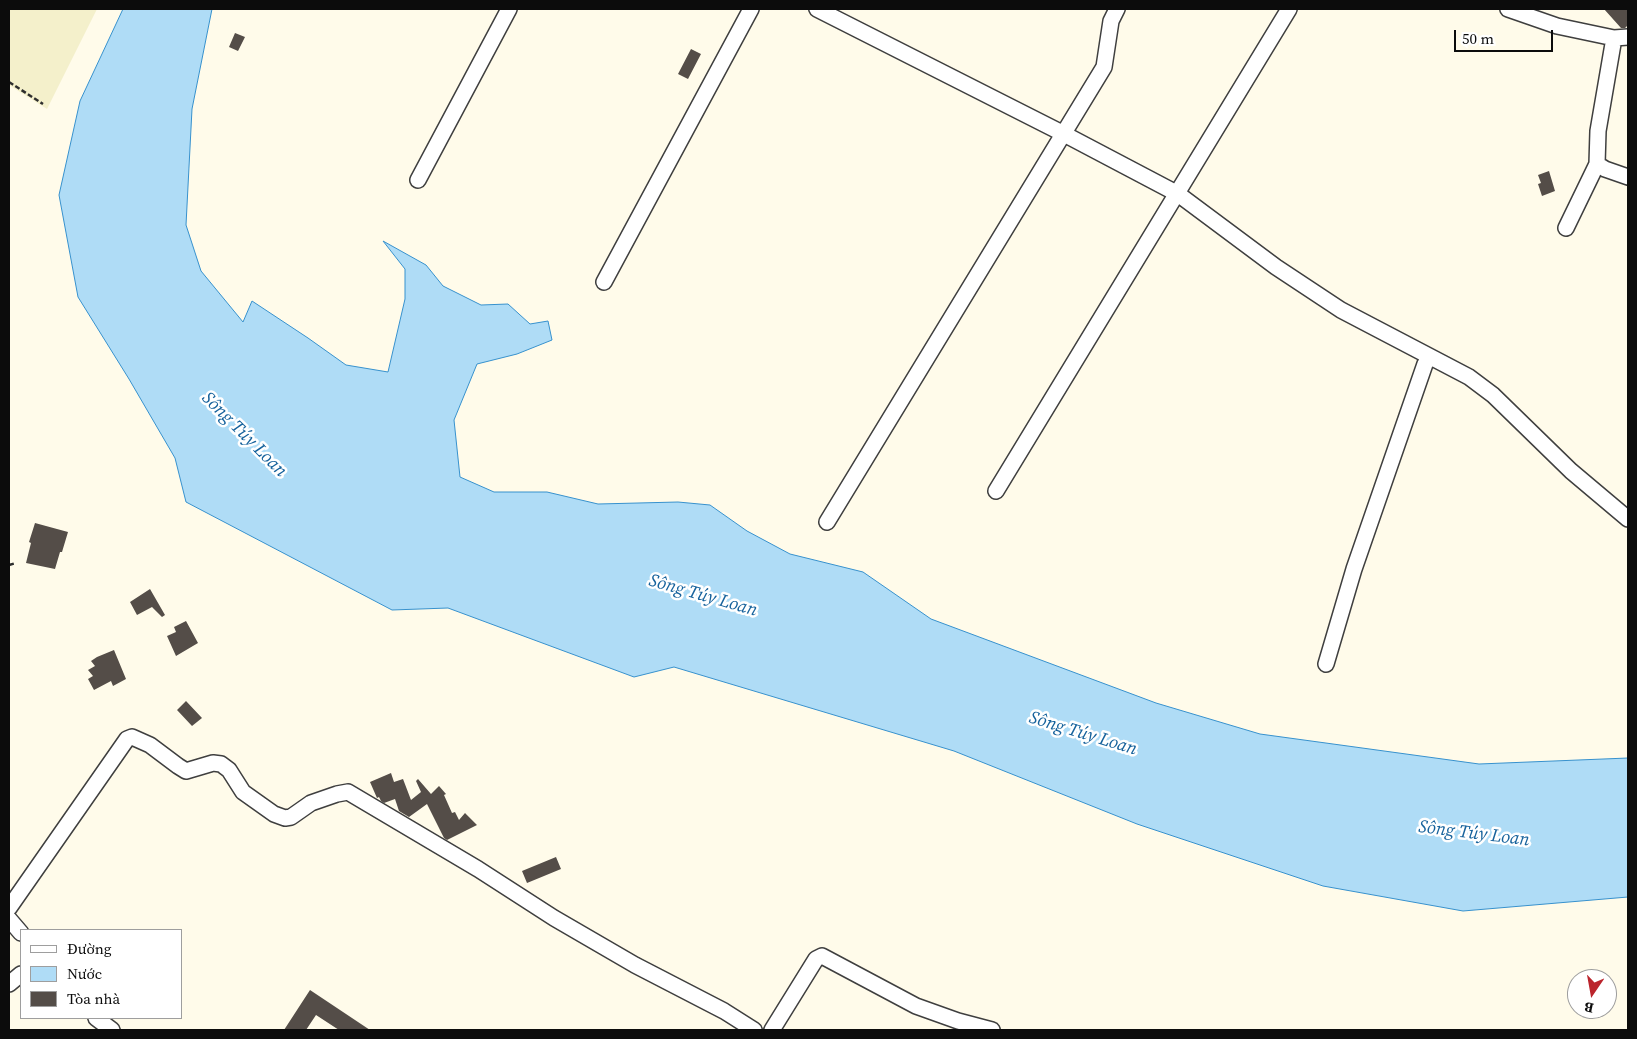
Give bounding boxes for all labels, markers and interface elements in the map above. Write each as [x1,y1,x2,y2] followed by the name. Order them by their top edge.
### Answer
[1457,20,1556,52] scale bar
[1462,28,1494,49] text: 50 m
[197,388,291,482] water label: Sông Túy Loan
[646,570,760,622] water label: Sông Túy Loan
[1026,707,1140,761] water label: Sông Túy Loan
[1417,816,1531,852] water label: Sông Túy Loan
[20,929,182,1019] legend
[67,938,112,959] text: Đường
[67,963,102,984] text: Nước
[1567,969,1617,1019] north arrow
[67,988,120,1009] text: Tòa nhà
[1583,997,1596,1018] text: B

